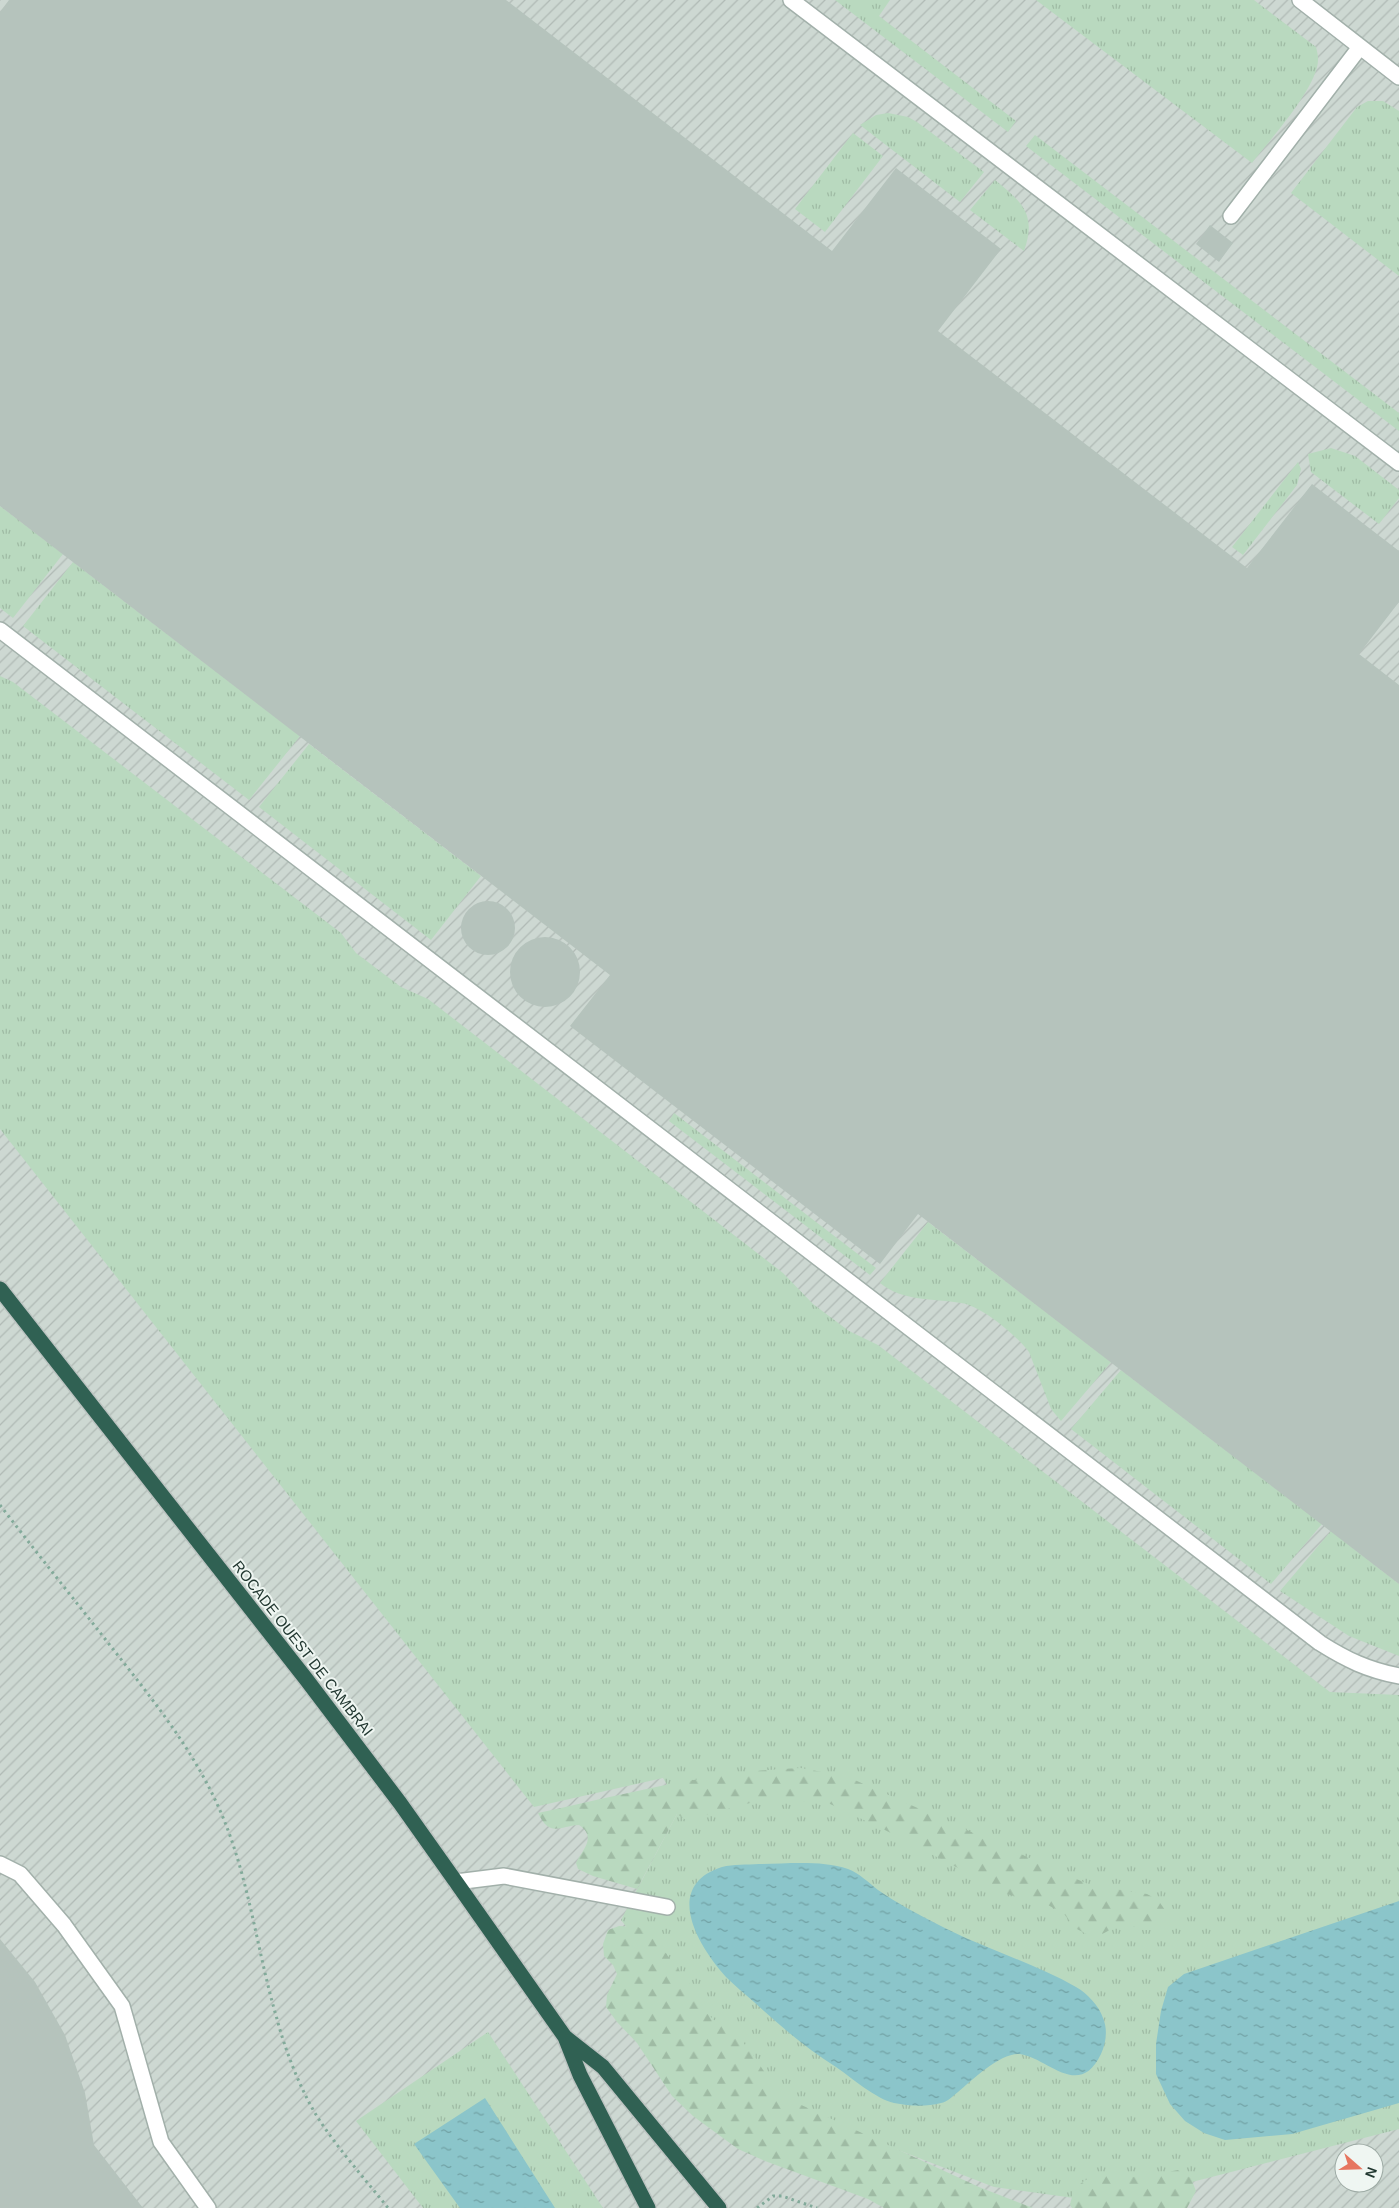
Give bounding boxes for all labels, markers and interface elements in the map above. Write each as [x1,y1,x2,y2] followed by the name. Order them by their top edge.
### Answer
[229,1557,377,1739] street label: ROCADE OUEST DE CAMBRAI
[1334,2143,1384,2193] north arrow
[1362,2165,1380,2180] text: N

